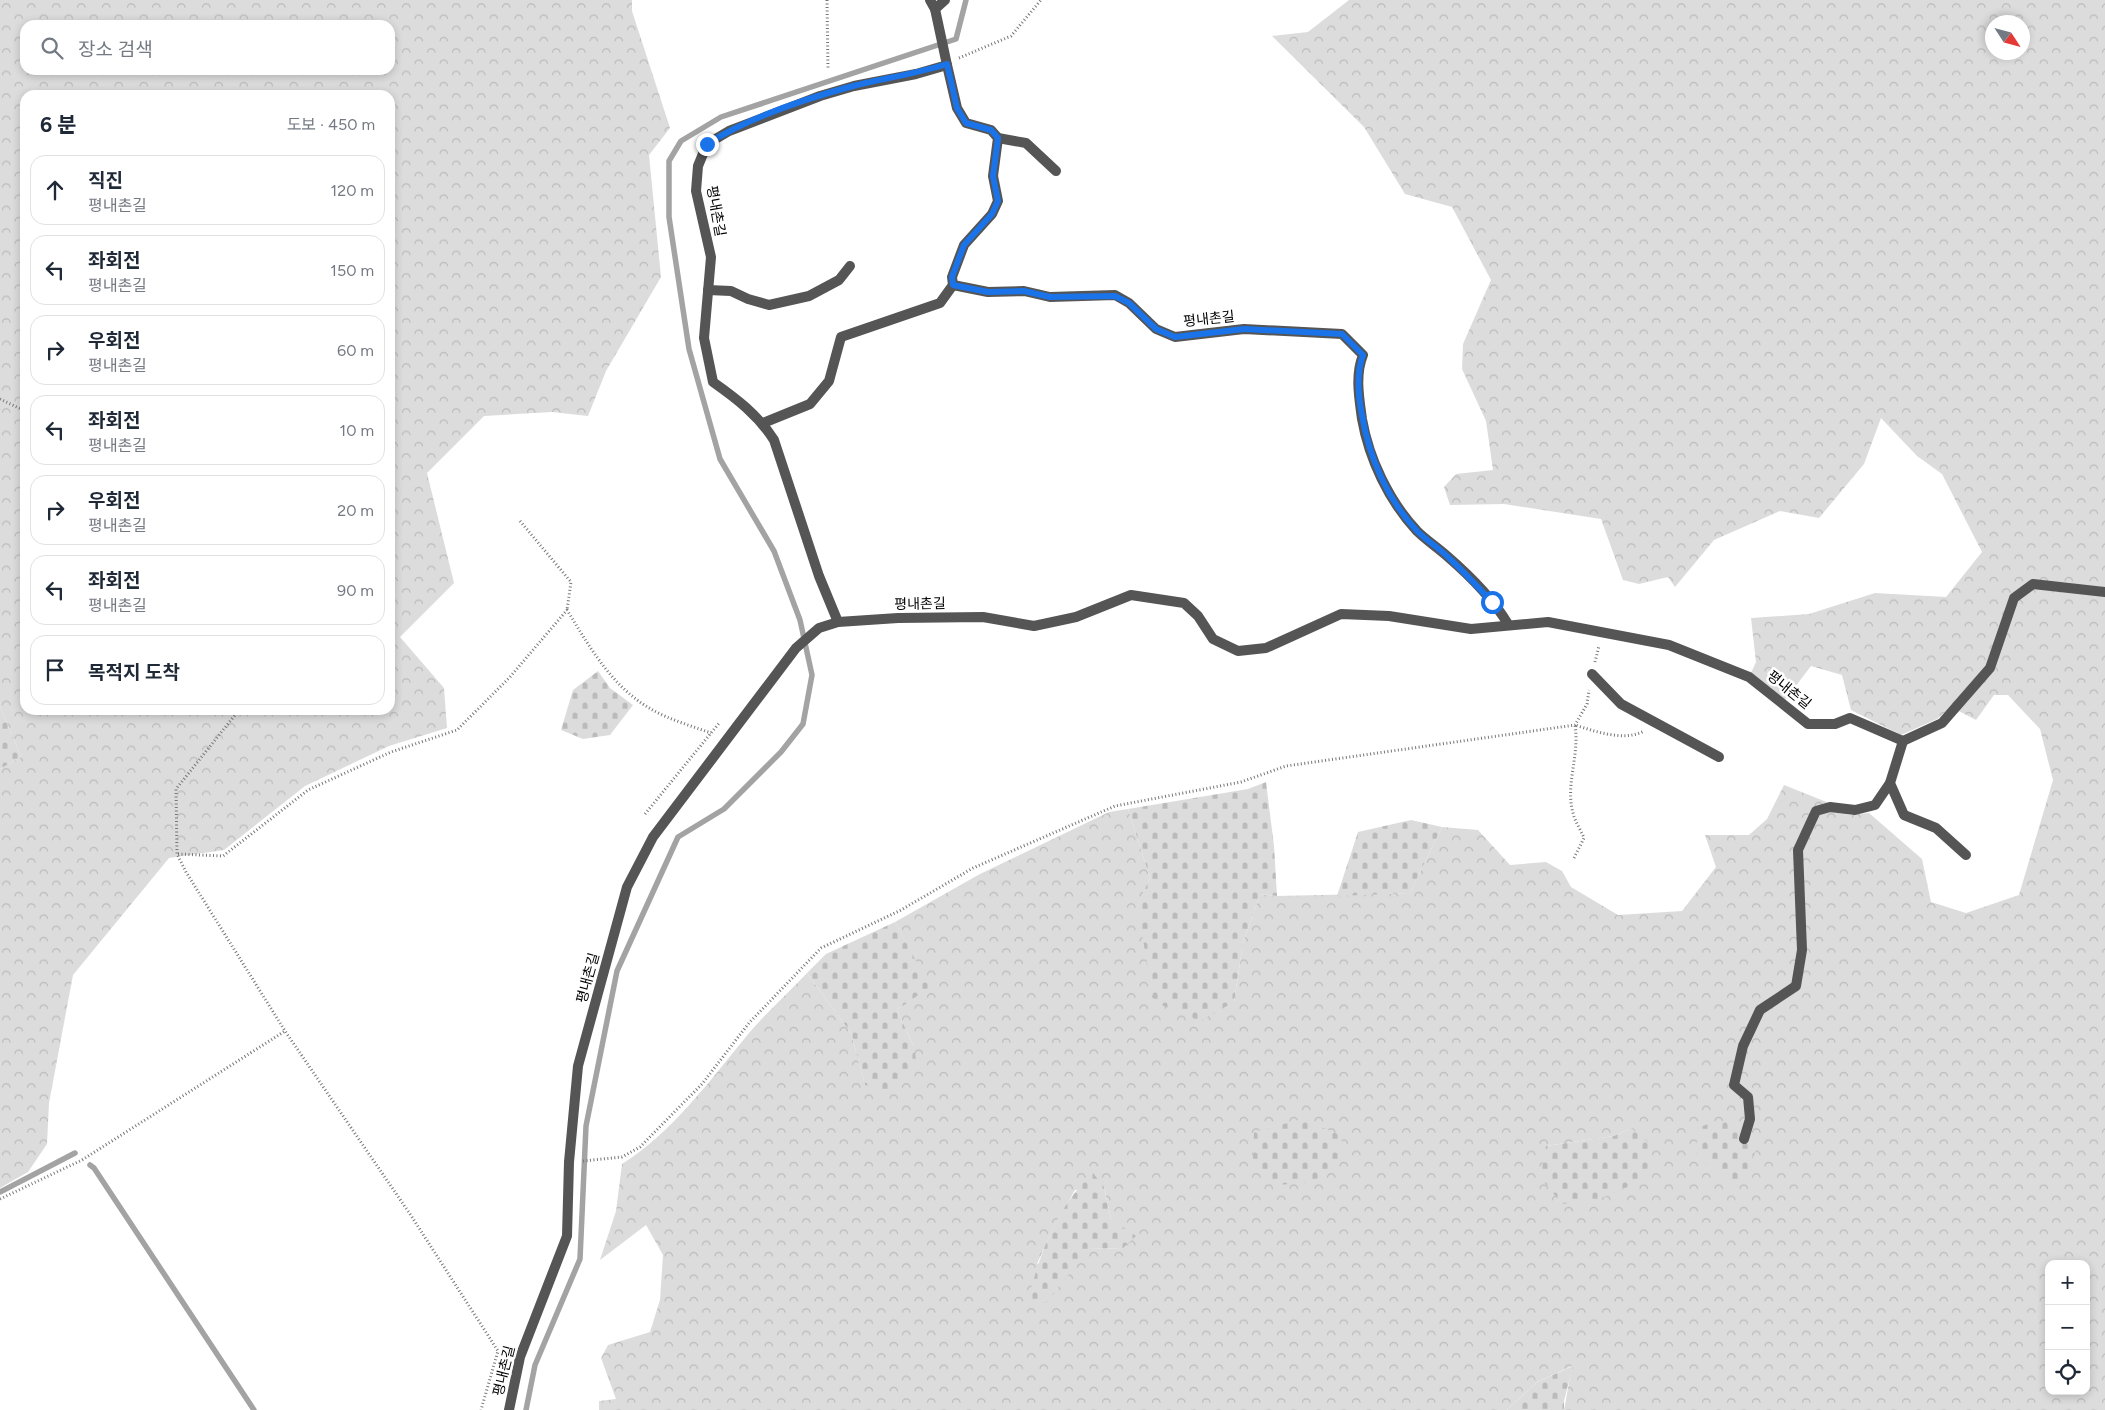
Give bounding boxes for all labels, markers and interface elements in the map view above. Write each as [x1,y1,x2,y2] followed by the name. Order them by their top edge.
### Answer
[1985,15,2030,60] north arrow
[20,20,395,75] search box
[38,34,66,62] icon: search
[78,38,153,61] text: 장소 검색
[40,112,77,137] text: 6 분
[287,115,375,134] text: 도보 · 450 m
[696,133,719,156] route end
[88,169,123,192] text: 직진
[41,176,69,204] icon: ahead
[331,181,374,200] text: 120 m
[703,184,729,238] street label: 평내촌길
[88,196,147,215] text: 평내촌길
[88,249,140,272] text: 좌회전
[41,256,69,284] icon: left
[330,261,374,280] text: 150 m
[88,276,147,295] text: 평내촌길
[1182,308,1236,330] street label: 평내촌길
[88,329,140,352] text: 우회전
[41,336,69,364] icon: right
[337,341,374,360] text: 60 m
[88,356,147,375] text: 평내촌길
[88,409,140,432] text: 좌회전
[41,416,69,444] icon: left
[340,421,374,440] text: 10 m
[88,436,147,455] text: 평내촌길
[88,489,140,512] text: 우회전
[41,496,69,524] icon: right
[337,501,374,520] text: 20 m
[88,516,147,535] text: 평내촌길
[88,569,140,592] text: 좌회전
[41,576,69,604] icon: left
[337,581,374,600] text: 90 m
[1481,591,1504,614] route start
[894,595,946,613] street label: 평내촌길
[88,596,147,615] text: 평내촌길
[41,656,69,684] icon: arrive
[88,661,180,684] text: 목적지 도착
[1764,667,1814,713] street label: 평내촌길
[573,951,603,1005] street label: 평내촌길
[2045,1260,2090,1395] map controls
[2045,1260,2090,1305] button: +
[2045,1305,2090,1350] button: −
[490,1344,518,1398] street label: 평내촌길
[2045,1350,2090,1395] button: locate

